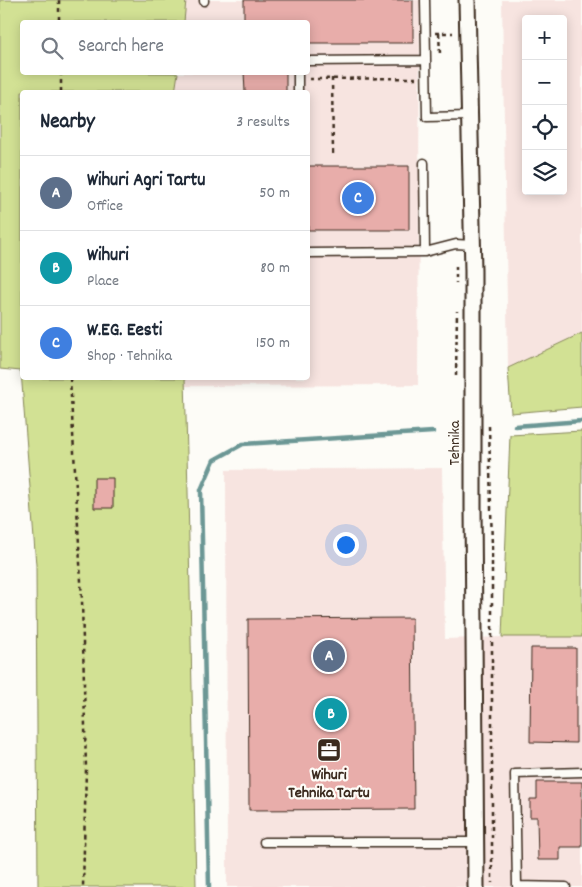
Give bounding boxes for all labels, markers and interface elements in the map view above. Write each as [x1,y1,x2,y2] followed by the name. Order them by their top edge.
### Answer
[522,15,567,195] map controls
[522,15,567,60] button: +
[20,20,310,75] search box
[38,34,66,62] icon: search
[78,34,164,61] text: Search here
[522,60,567,105] button: −
[522,105,567,150] button: locate
[40,108,95,138] text: Nearby
[236,111,290,134] text: 3 results
[522,150,567,195] button: layers
[87,168,205,195] text: Wihuri Agri Tartu
[342,179,374,217] pin: C
[52,182,60,205] text: A
[259,182,290,205] text: 50 m
[87,195,123,218] text: Office
[87,243,129,270] text: Wihuri
[52,257,60,280] text: B
[260,257,290,280] text: 80 m
[87,270,119,293] text: Place
[87,318,162,345] text: W.EG. Eesti
[52,332,60,355] text: C
[256,332,290,355] text: 150 m
[87,345,172,368] text: Shop · Tehnika
[444,420,467,466] street label: Tehnika
[333,532,359,558] your location
[313,637,345,675] pin: A
[315,695,347,733] pin: B
[316,737,342,763] office icon: Wihuri Tehnika Tartu
[288,764,370,805] place label: Wihuri Tehnika Tartu

